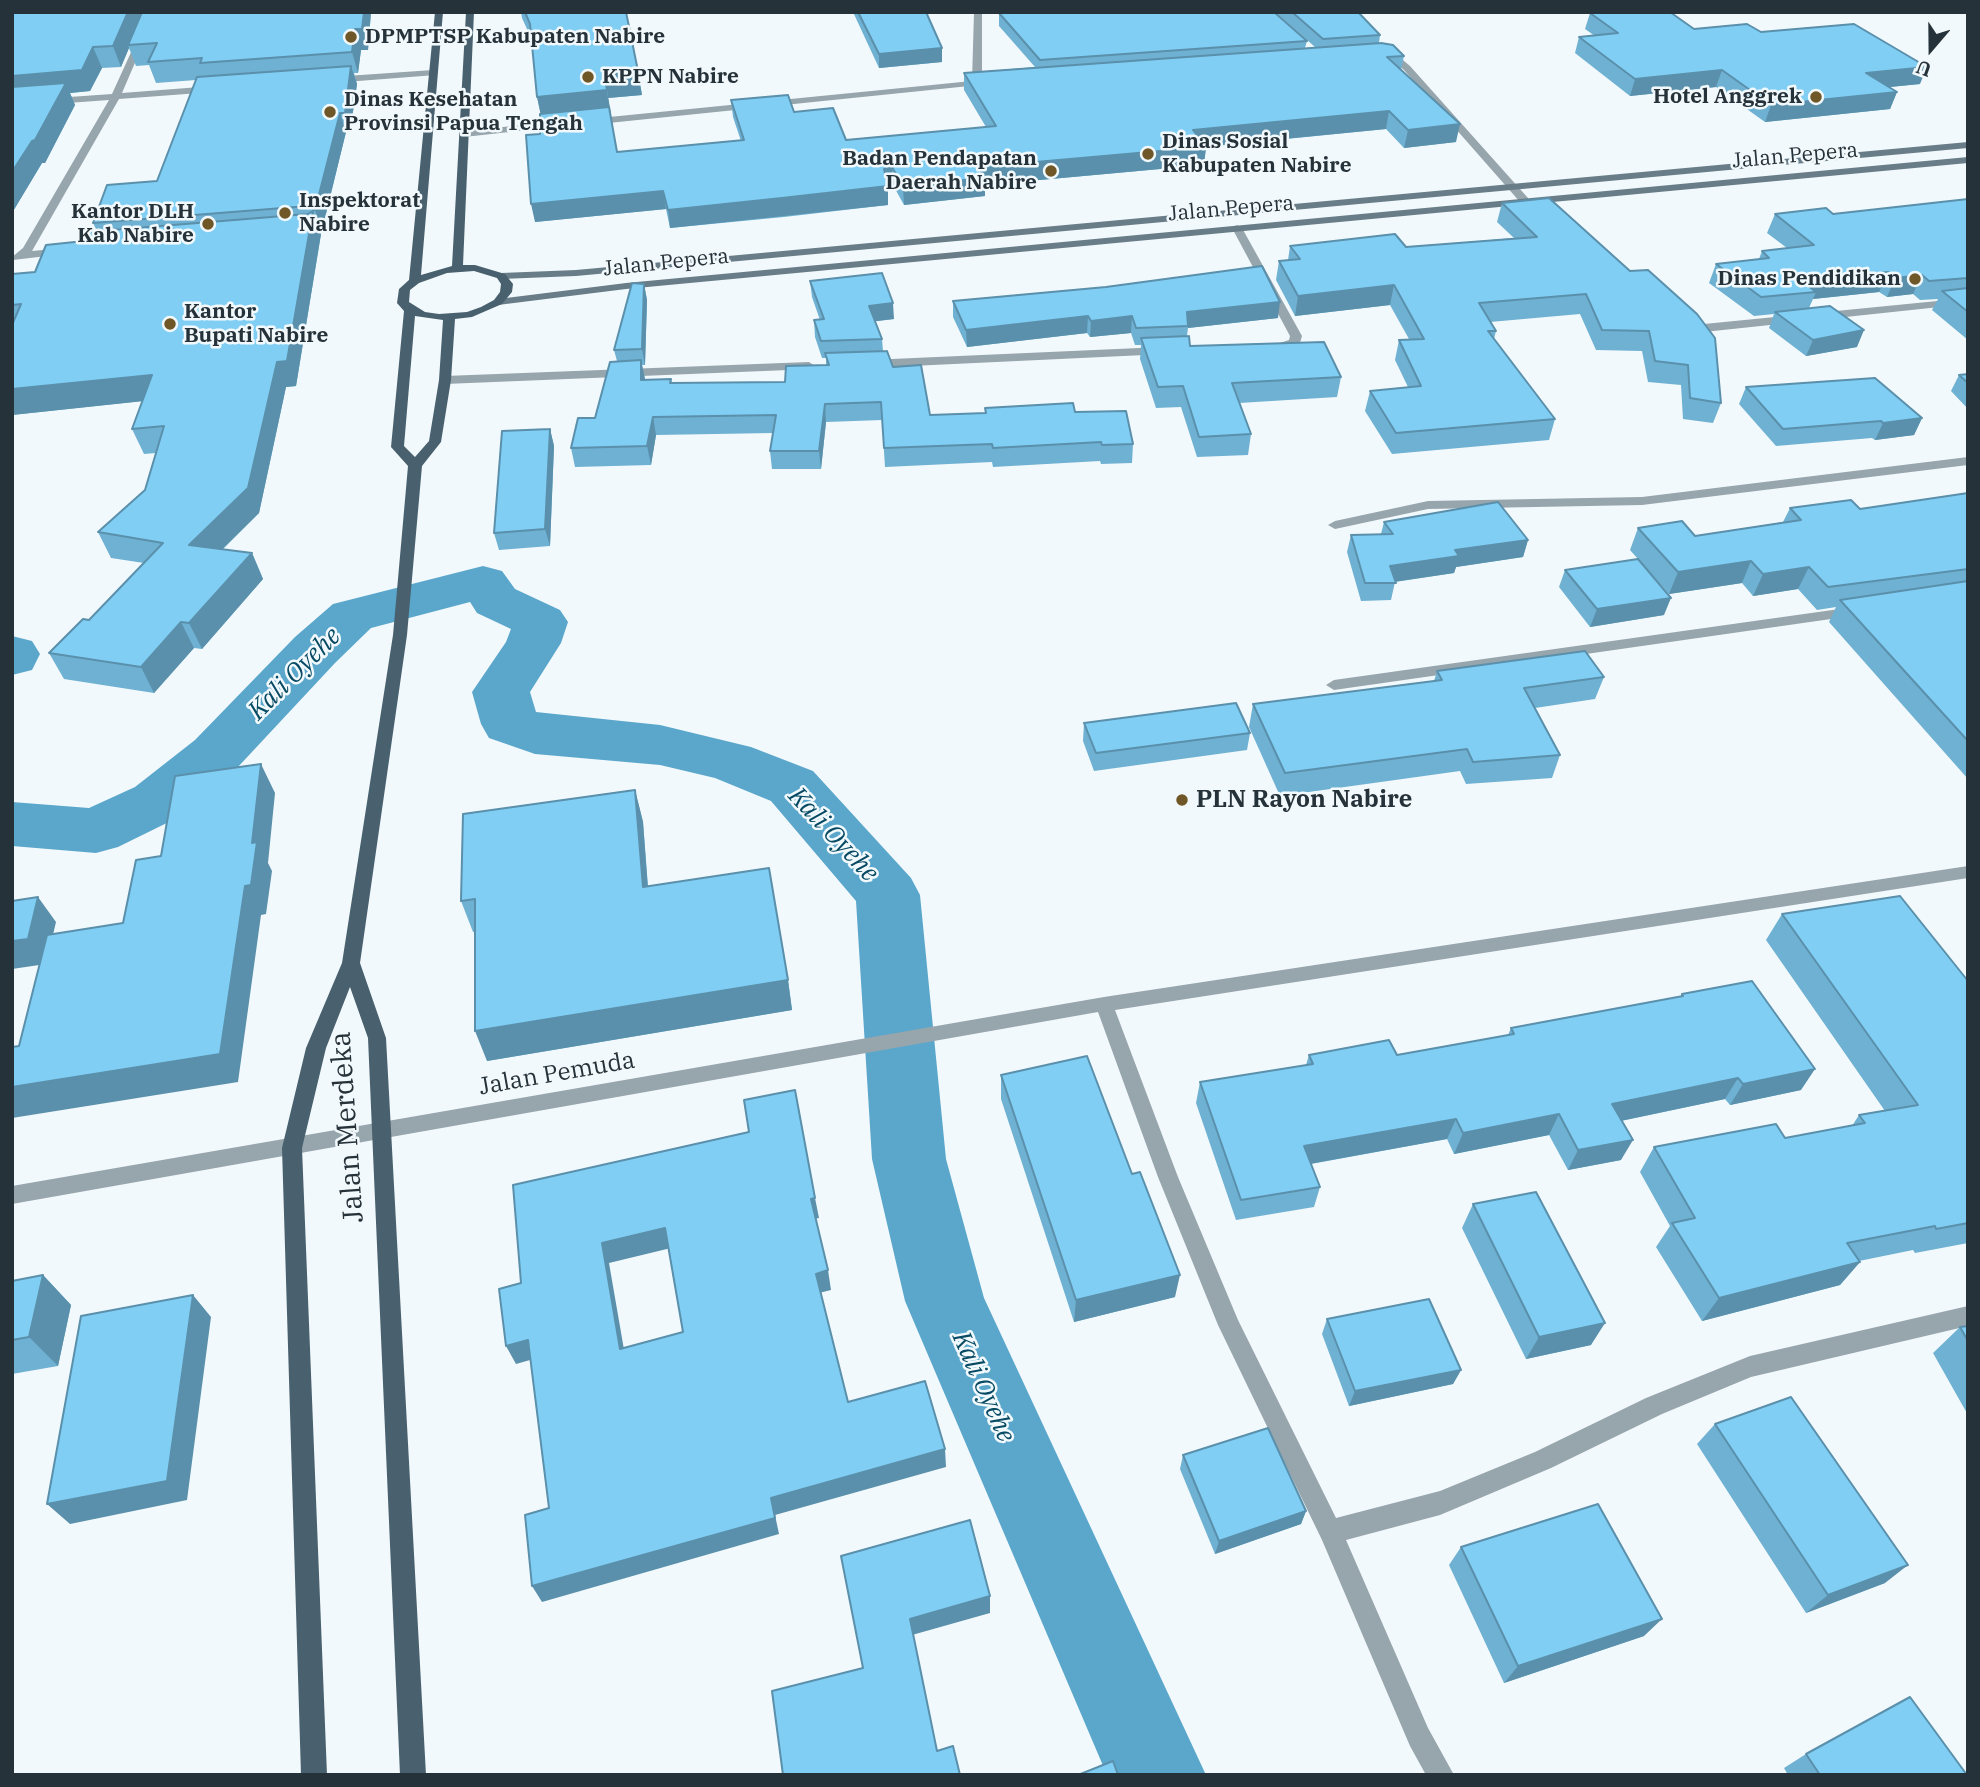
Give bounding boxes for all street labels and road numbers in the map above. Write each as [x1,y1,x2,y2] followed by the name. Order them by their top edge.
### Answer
[1731,138,1859,174] street label: Jalan Pepera
[1167,191,1295,227] street label: Jalan Pepera
[602,244,730,282] street label: Jalan Pepera
[325,1030,371,1224] street label: Jalan Merdeka
[477,1046,637,1102] street label: Jalan Pemuda

